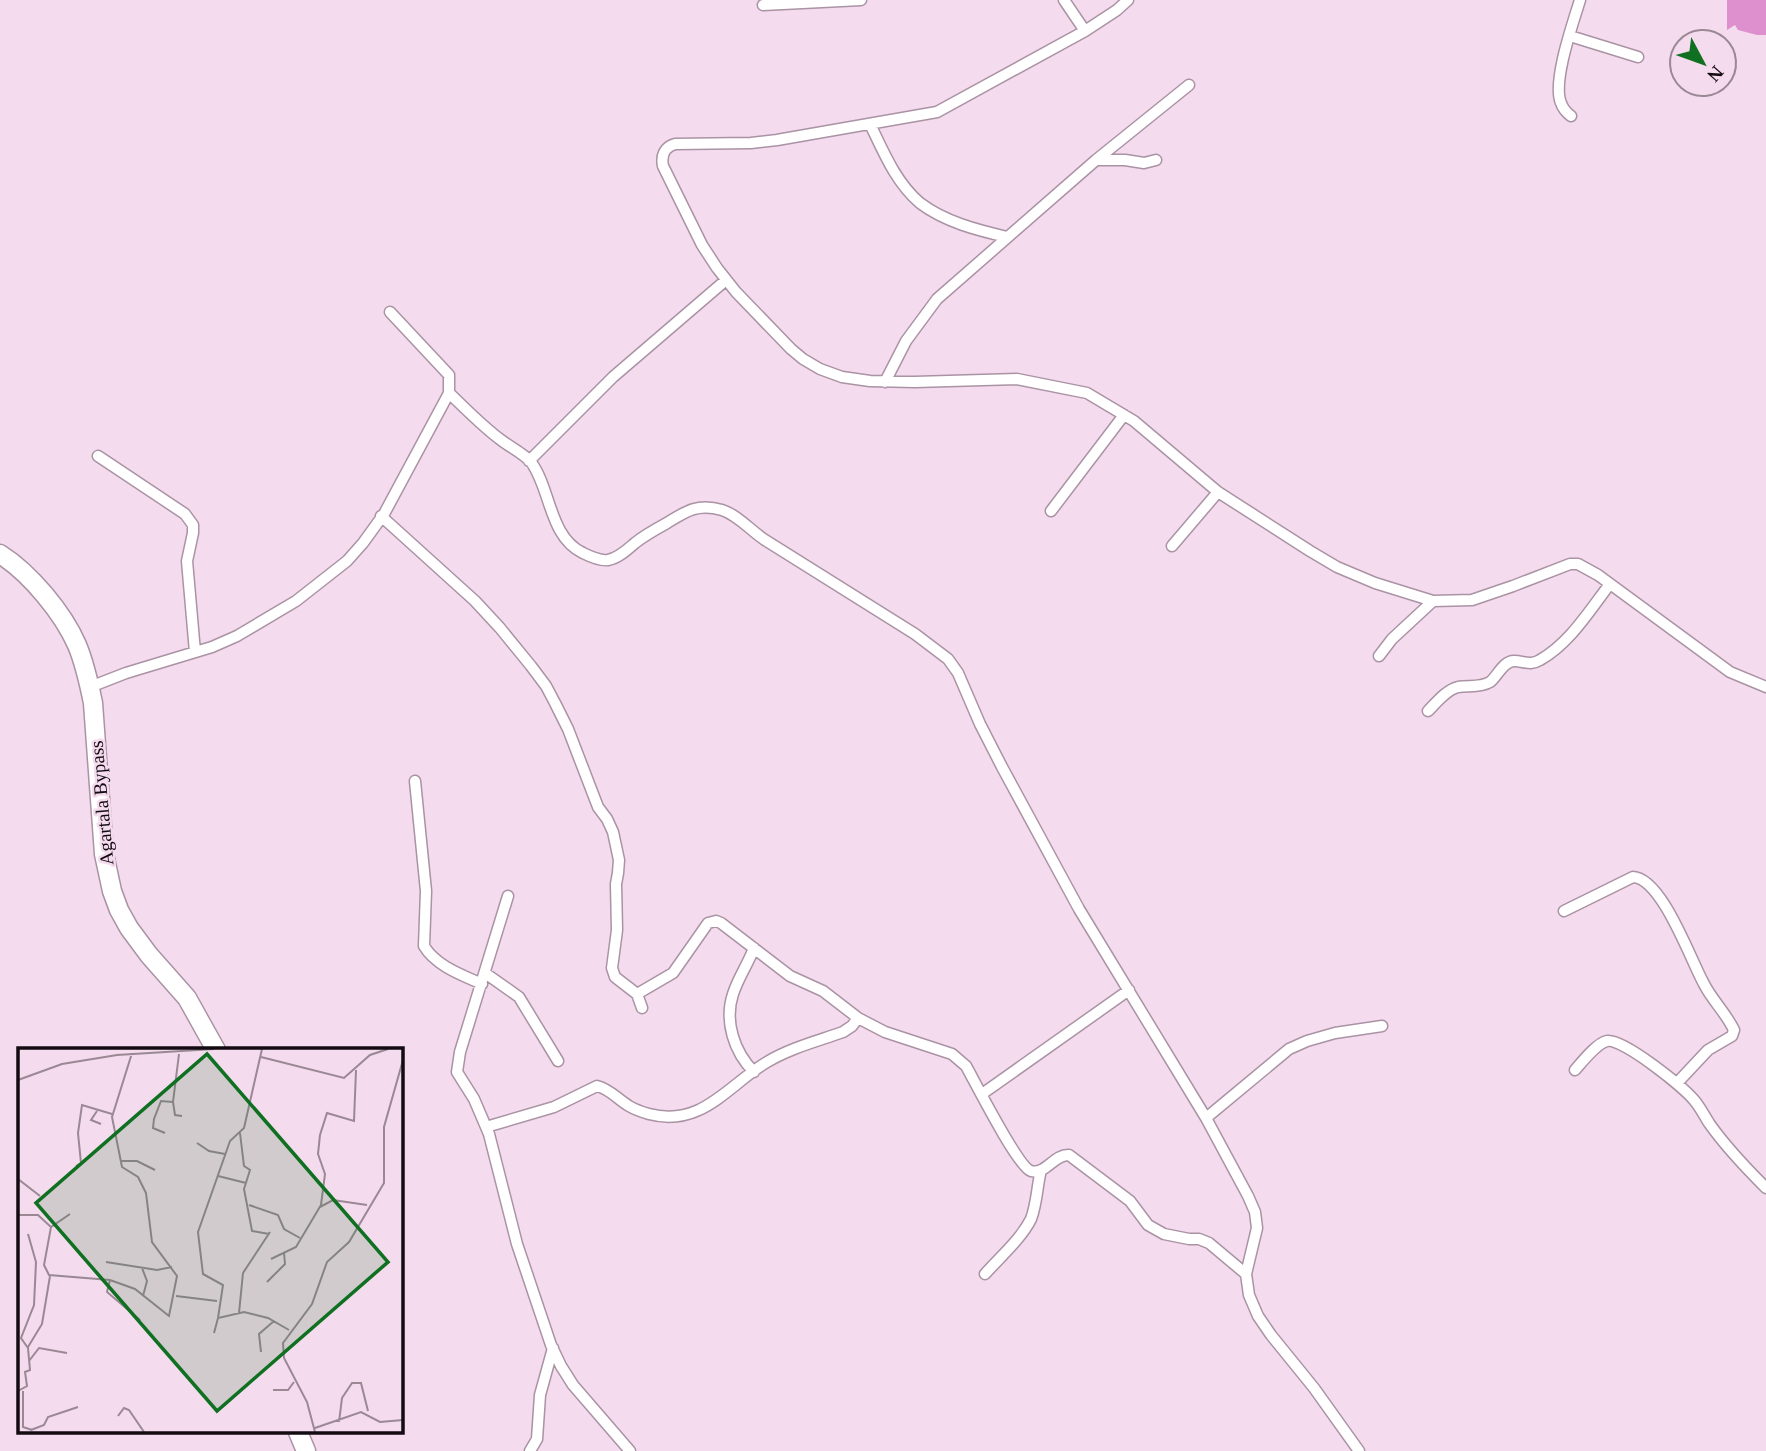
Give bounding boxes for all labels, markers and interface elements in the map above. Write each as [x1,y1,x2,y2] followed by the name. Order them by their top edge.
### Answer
[1668,28,1738,98] north arrow
[1703,62,1728,86] text: N
[86,740,117,866] street label: Agartala Bypass
[18,1048,402,1434] inset map

